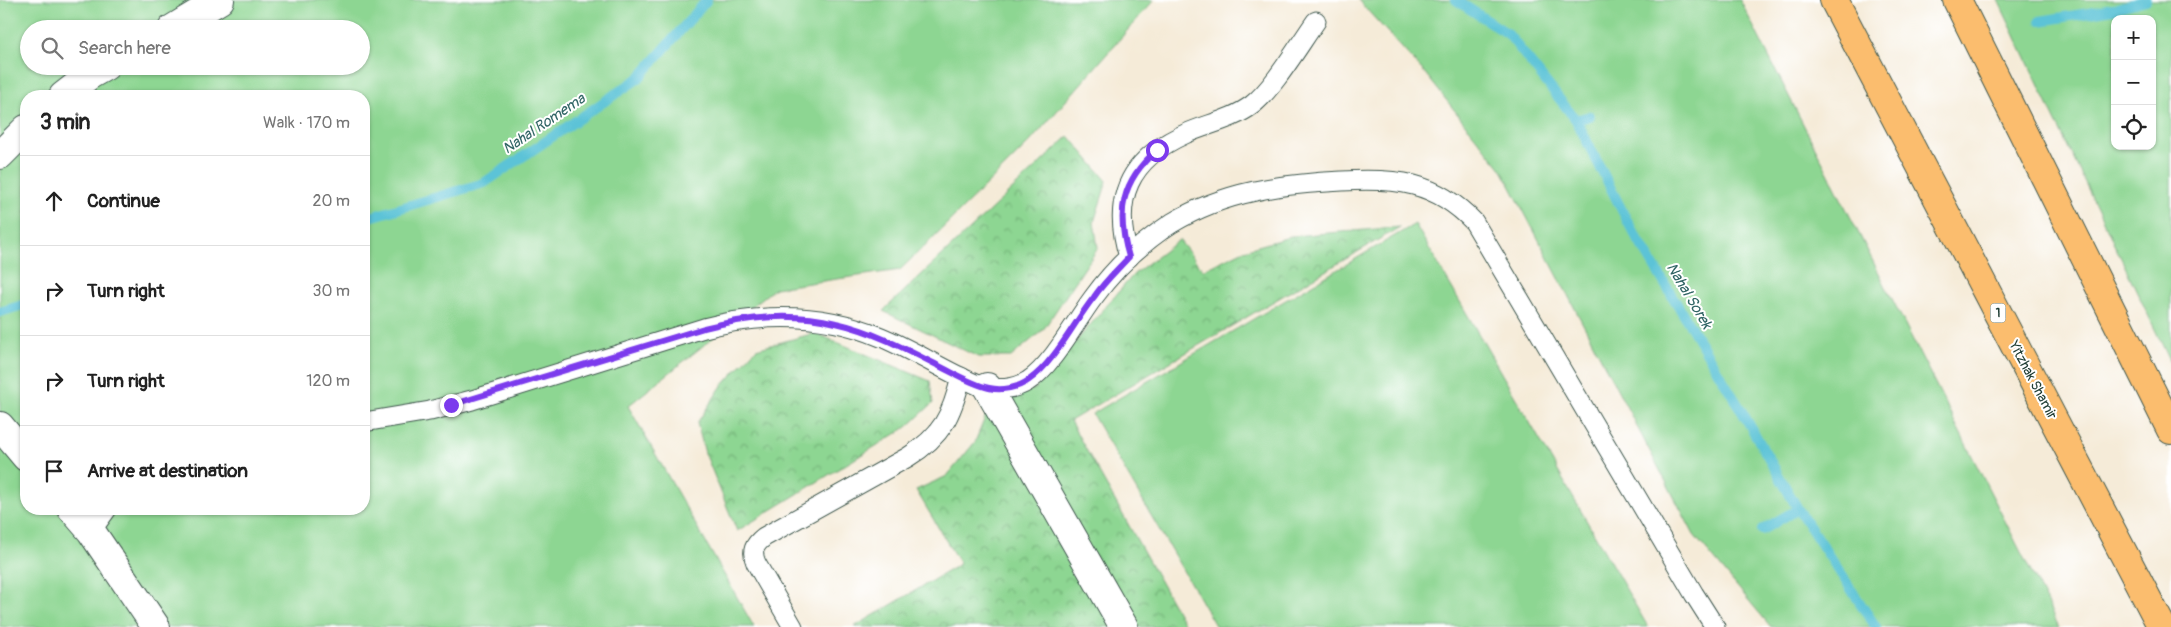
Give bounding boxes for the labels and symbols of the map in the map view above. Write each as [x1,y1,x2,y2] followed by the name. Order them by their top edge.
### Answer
[499,89,590,158] water label: Nahal Romema
[1146,139,1169,162] route start
[1662,260,1717,334] water label: Nahal Sorek
[1990,304,2006,322] road number: 1
[2005,337,2061,422] street label: Yitzhak Shamir
[440,394,463,417] route end

